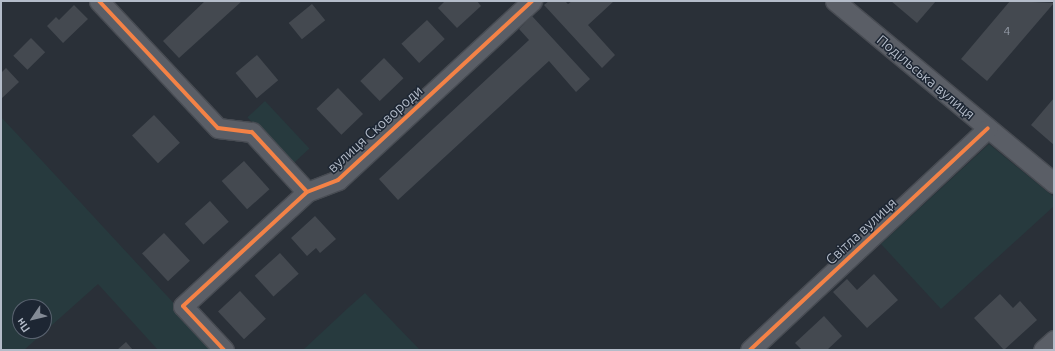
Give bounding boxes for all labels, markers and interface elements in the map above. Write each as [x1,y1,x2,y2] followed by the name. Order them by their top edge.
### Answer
[1004,24,1010,38] house number: 4
[874,31,978,123] street label: Подільська вулиця
[324,82,426,176] street label: вулиця Сковороди
[822,194,900,268] street label: Світла вулиця
[12,299,52,339] north arrow
[14,316,32,335] text: Пн

